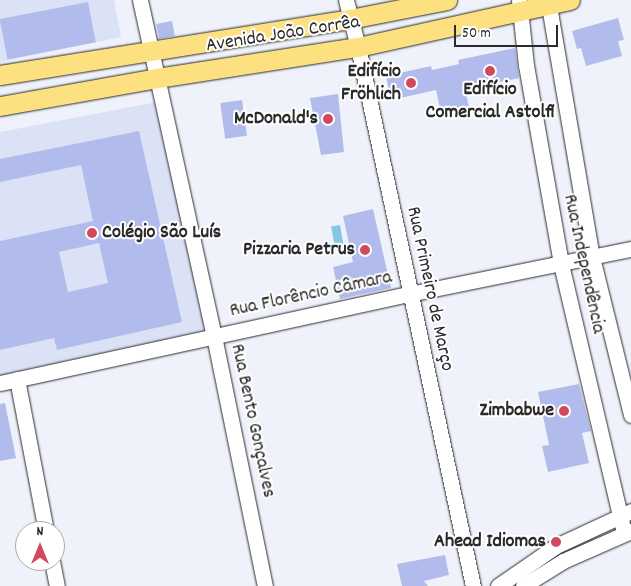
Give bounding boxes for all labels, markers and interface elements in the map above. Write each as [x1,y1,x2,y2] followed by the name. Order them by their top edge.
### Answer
[204,11,362,59] street label: Avenida João Corrêa
[456,15,560,47] scale bar
[462,23,491,45] text: 50 m
[341,60,401,107] place label: Edifício Fröhlich
[484,65,496,77] marker: Edifício Comercial Astolfi
[405,77,417,89] marker: Edifício Fröhlich
[426,79,554,126] place label: Edifício Comercial Astolfi
[234,107,318,131] place label: McDonald's
[322,113,334,125] marker: McDonald's
[557,192,609,336] street label: Rua Independência
[400,204,458,374] street label: Rua Primeiro de Março
[102,221,221,245] place label: Colégio São Luís
[86,227,98,239] marker: Colégio São Luís
[243,238,355,262] place label: Pizzaria Petrus
[359,244,371,256] marker: Pizzaria Petrus
[228,266,394,324] street label: Rua Florêncio Câmara
[224,342,280,500] street label: Rua Bento Gonçalves
[479,399,554,423] place label: Zimbabwe
[558,405,570,417] marker: Zimbabwe
[15,521,65,571] north arrow
[37,522,43,542] text: N
[434,530,546,554] place label: Ahead Idiomas
[550,536,562,548] marker: Ahead Idiomas

